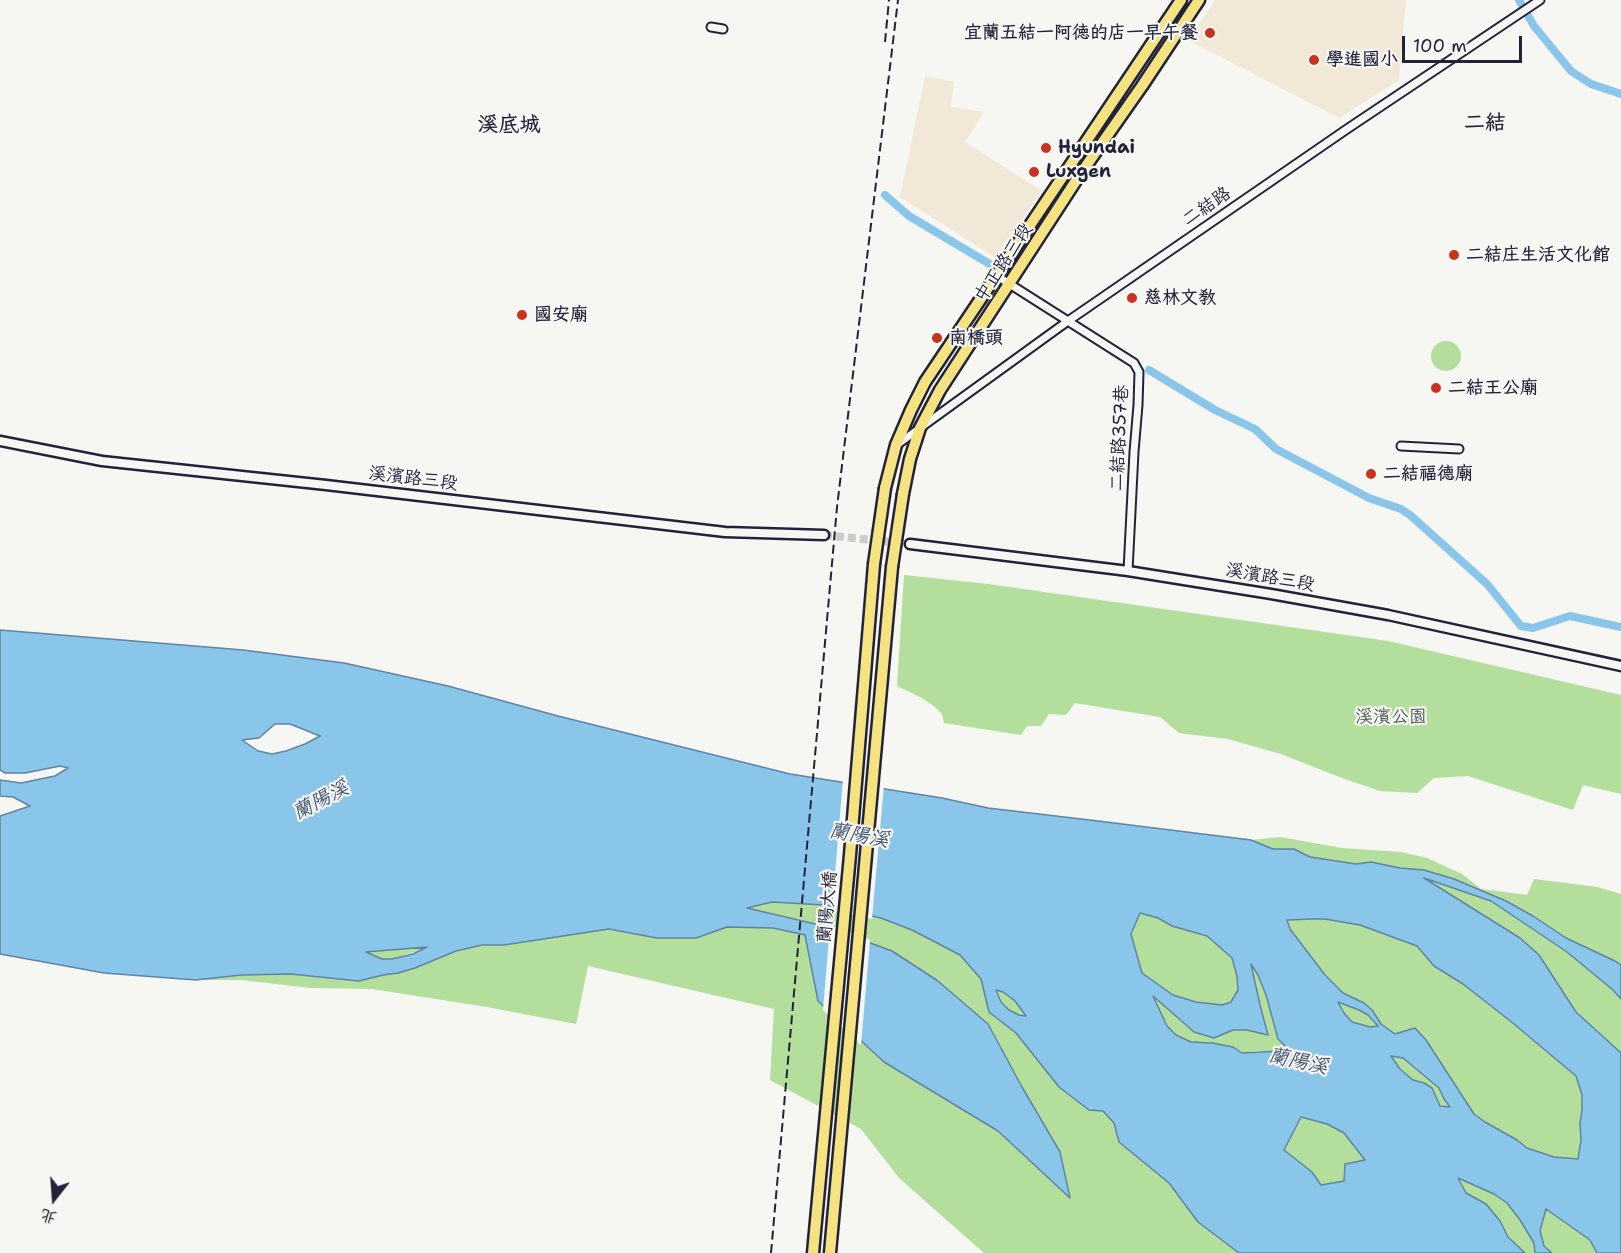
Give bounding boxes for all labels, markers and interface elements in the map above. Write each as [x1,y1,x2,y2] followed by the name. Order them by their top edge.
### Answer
[964,22,1198,44] place label: 宜蘭五結一阿徳的店一早午餐
[1405,24,1525,62] scale bar
[1203,26,1217,40] marker: 宜蘭五結一阿徳的店一早午餐
[1413,34,1467,58] text: 100 m
[1326,49,1398,71] place label: 學進國小
[1307,53,1321,67] marker: 學進國小
[1464,111,1506,137] district label: 二結
[478,113,540,139] district label: 溪底城
[1058,137,1135,159] place label: Hyundai
[1039,141,1053,155] marker: Hyundai
[1046,161,1111,183] place label: Luxgen
[1027,165,1041,179] marker: Luxgen
[1179,183,1235,231] street label: 二結路
[970,219,1038,307] street label: 中正路三段
[1466,244,1610,266] place label: 二結庄生活文化館
[1447,248,1461,262] marker: 二結庄生活文化館
[1144,287,1216,309] place label: 慈林文教
[1125,291,1139,305] marker: 慈林文教
[534,304,588,326] place label: 國安廟
[515,308,529,322] marker: 國安廟
[949,327,1003,349] place label: 南橋頭
[930,331,944,345] marker: 南橋頭
[1448,377,1538,399] place label: 二結王公廟
[1429,381,1443,395] marker: 二結王公廟
[1106,384,1134,492] street label: 二結路357巷
[367,463,459,495] street label: 溪濱路三段
[1383,463,1473,485] place label: 二結福德廟
[1364,467,1378,481] marker: 二結福德廟
[1224,560,1316,596] street label: 溪濱路三段
[1355,706,1427,728] park label: 溪濱公園
[289,776,353,826] water label: 蘭陽溪
[827,819,891,853] water label: 蘭陽溪
[814,870,842,944] street label: 蘭陽大橋
[1266,1044,1330,1080] water label: 蘭陽溪
[24,1169,84,1229] north arrow
[38,1204,59,1229] text: 北

